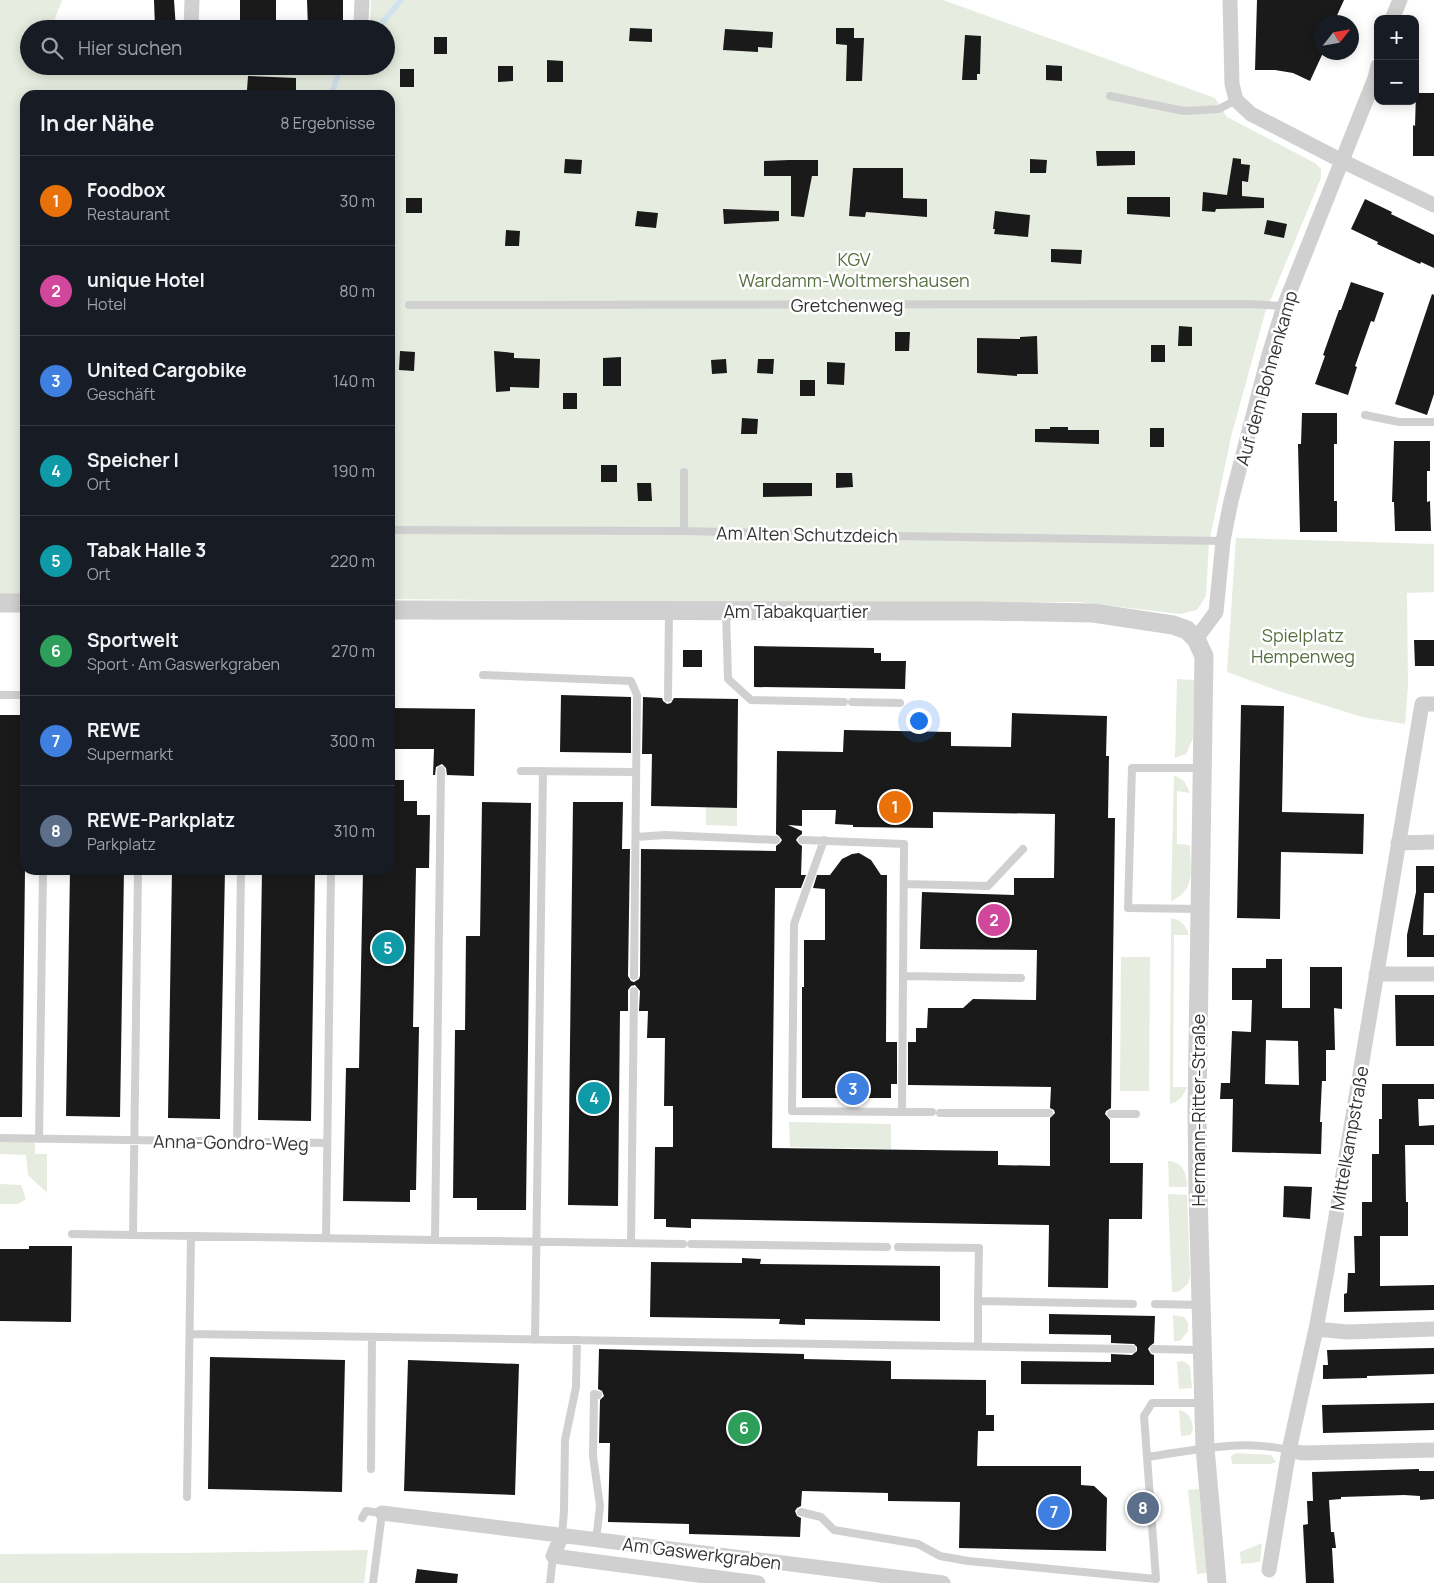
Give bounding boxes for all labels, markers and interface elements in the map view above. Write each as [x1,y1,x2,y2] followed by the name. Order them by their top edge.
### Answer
[1314,15,1359,60] north arrow
[1374,15,1419,105] map controls
[1374,15,1419,60] button: +
[20,20,395,75] search box
[38,34,66,62] icon: search
[78,35,182,61] text: Hier suchen
[1374,60,1419,105] button: −
[40,109,154,137] text: In der Nähe
[280,112,375,134] text: 8 Ergebnisse
[87,177,166,203] text: Foodbox
[52,190,60,212] text: 1
[340,190,375,212] text: 30 m
[87,203,170,225] text: Restaurant
[738,247,970,292] park label: KGV Wardamm-Woltmershausen
[87,267,205,293] text: unique Hotel
[51,280,61,302] text: 2
[339,280,375,302] text: 80 m
[1230,288,1302,468] street label: Auf dem Bohnenkamp
[87,293,127,315] text: Hotel
[791,293,903,317] street label: Gretchenweg
[87,357,247,383] text: United Cargobike
[51,370,61,392] text: 3
[333,370,375,392] text: 140 m
[87,383,155,405] text: Geschäft
[87,447,179,473] text: Speicher I
[51,460,61,482] text: 4
[332,460,375,482] text: 190 m
[87,473,111,495] text: Ort
[716,520,898,548] street label: Am Alten Schutzdeich
[87,537,206,563] text: Tabak Halle 3
[51,550,61,572] text: 5
[330,550,375,572] text: 220 m
[87,563,111,585] text: Ort
[723,599,869,623] street label: Am Tabakquartier
[1251,623,1355,668] park label: Spielplatz Hempenweg
[87,627,179,653] text: Sportwelt
[51,640,61,662] text: 6
[331,640,375,662] text: 270 m
[87,653,280,675] text: Sport · Am Gaswerkgraben
[906,708,932,734] your location
[87,717,140,743] text: REWE
[52,730,60,752] text: 7
[330,730,375,752] text: 300 m
[87,743,174,765] text: Supermarkt
[879,788,911,826] pin: 1
[87,807,235,833] text: REWE-Parkplatz
[51,820,61,842] text: 8
[333,820,375,842] text: 310 m
[87,833,156,855] text: Parkplatz
[978,901,1010,939] pin: 2
[372,929,404,967] pin: 5
[1186,1014,1210,1206] street label: Hermann-Ritter-Straße
[1324,1064,1374,1212] street label: Mittelkampstraße
[837,1070,869,1108] pin: 3
[578,1079,610,1117] pin: 4
[153,1129,309,1155] street label: Anna-Gondro-Weg
[728,1409,760,1447] pin: 6
[1127,1489,1159,1527] pin: 8
[1038,1493,1070,1531] pin: 7
[621,1531,783,1575] street label: Am Gaswerkgraben

